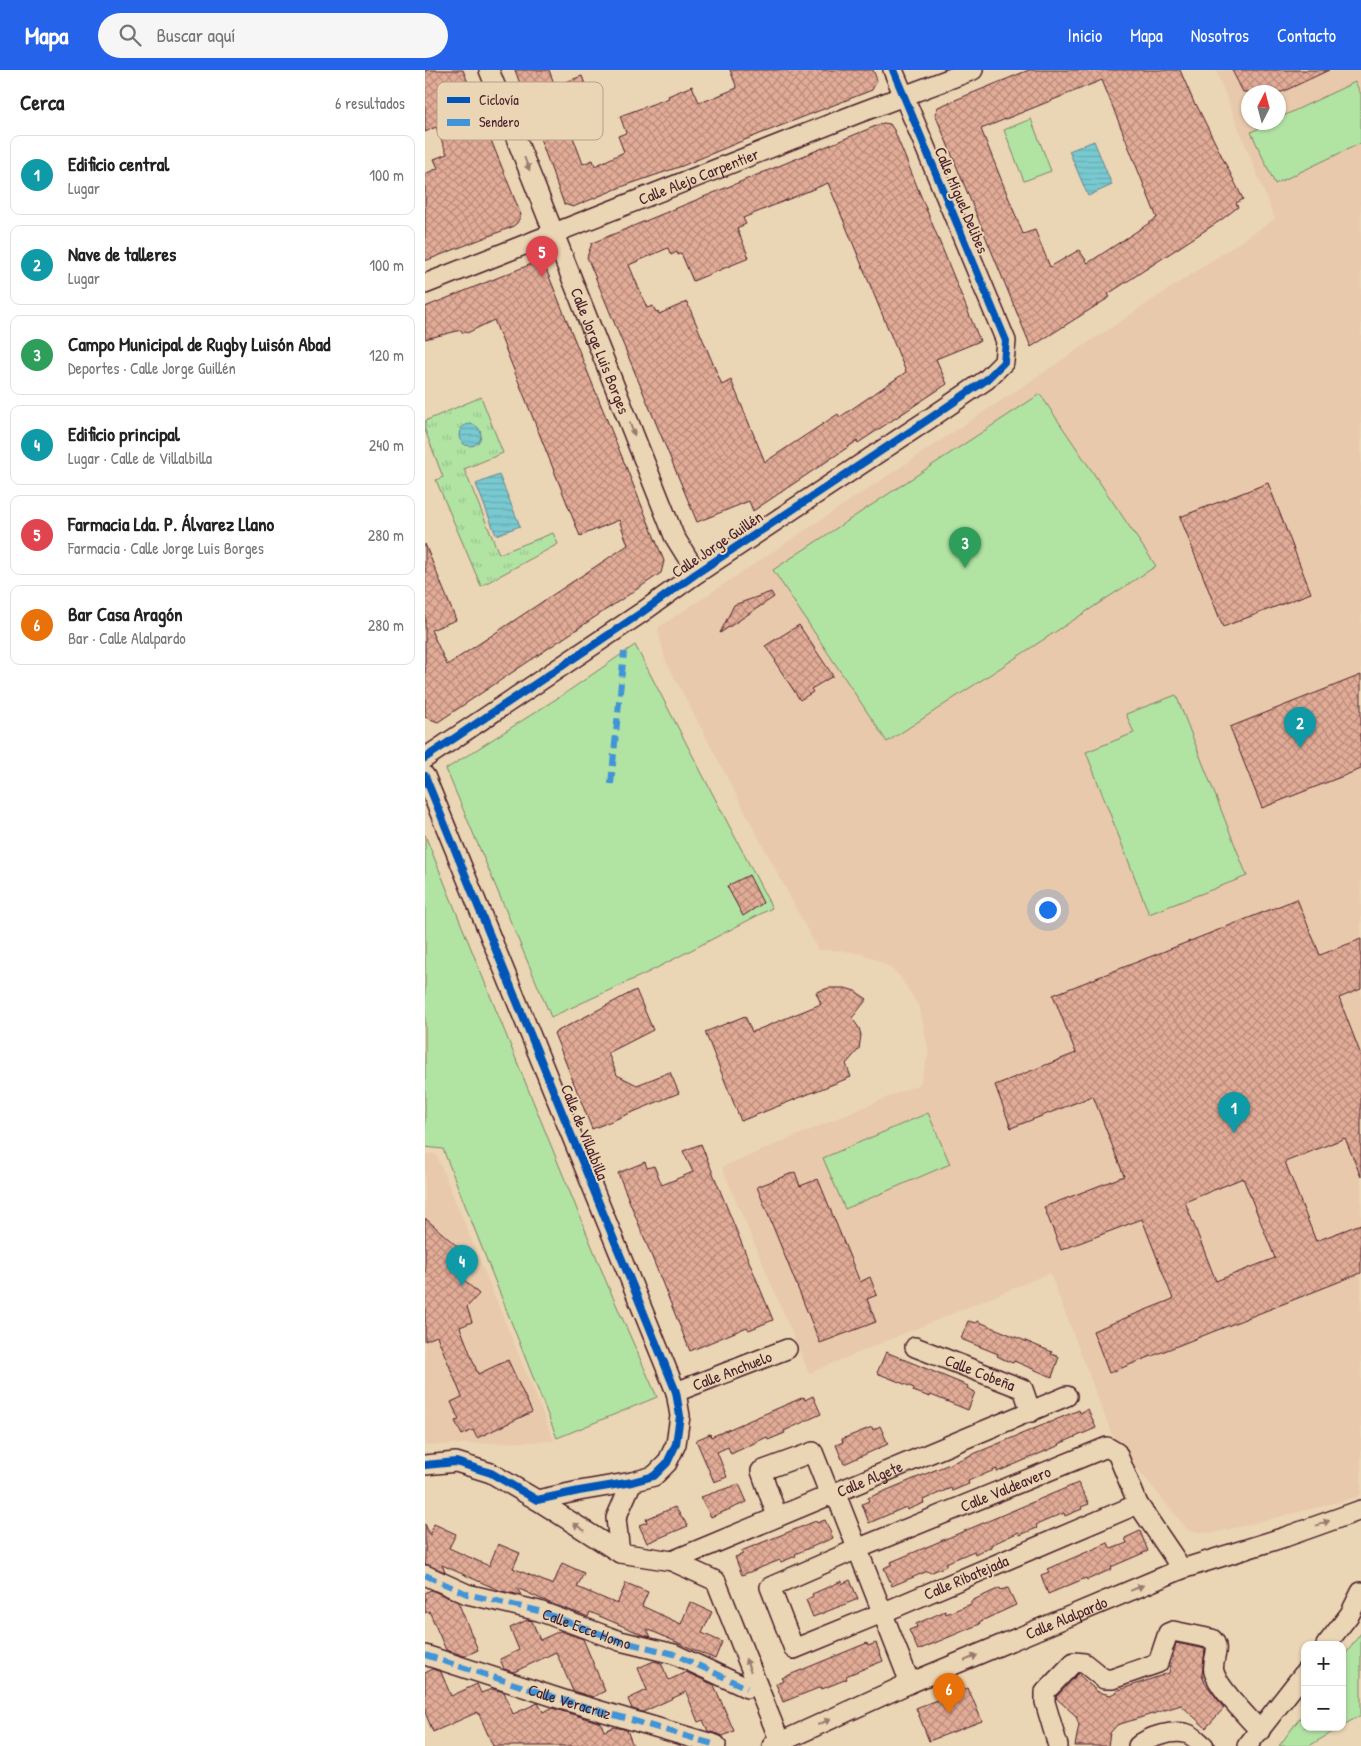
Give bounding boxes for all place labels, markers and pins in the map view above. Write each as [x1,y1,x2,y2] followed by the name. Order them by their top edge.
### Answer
[526,236,558,277] pin: 5
[949,527,981,568] pin: 3
[1284,707,1316,748] pin: 2
[1218,1092,1250,1133] pin: 1
[446,1245,478,1286] pin: 4
[933,1673,965,1714] pin: 6

